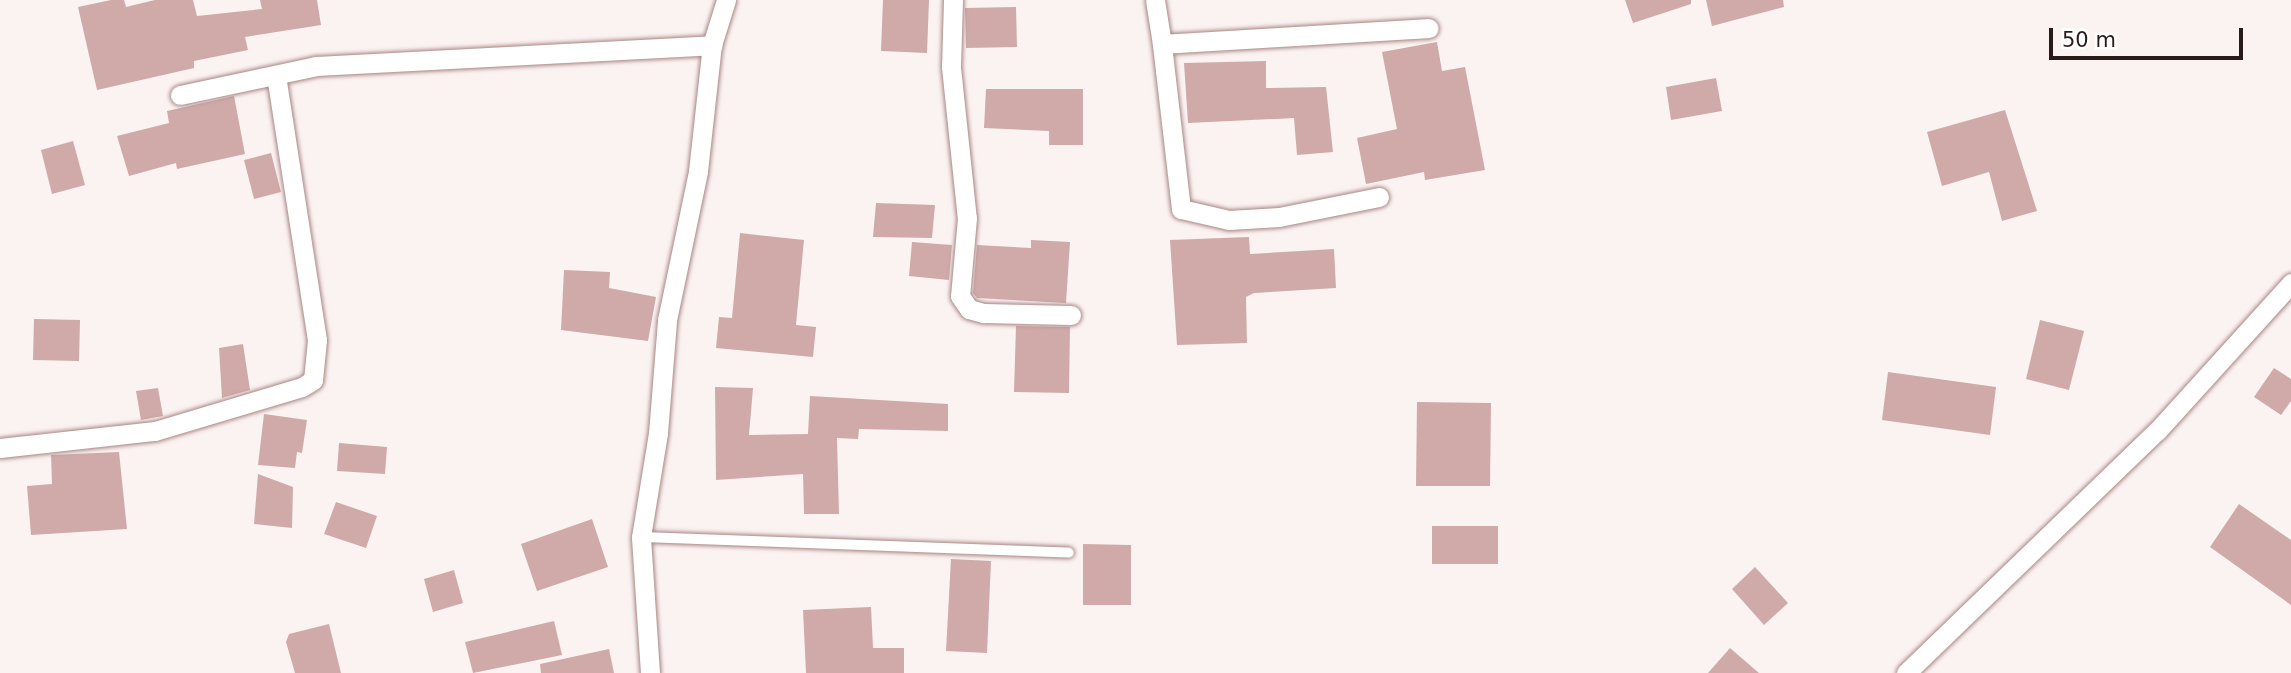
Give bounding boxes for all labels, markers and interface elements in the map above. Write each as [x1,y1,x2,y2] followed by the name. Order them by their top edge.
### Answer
[2053,14,2247,58] scale bar
[2062,28,2116,52] text: 50 m

